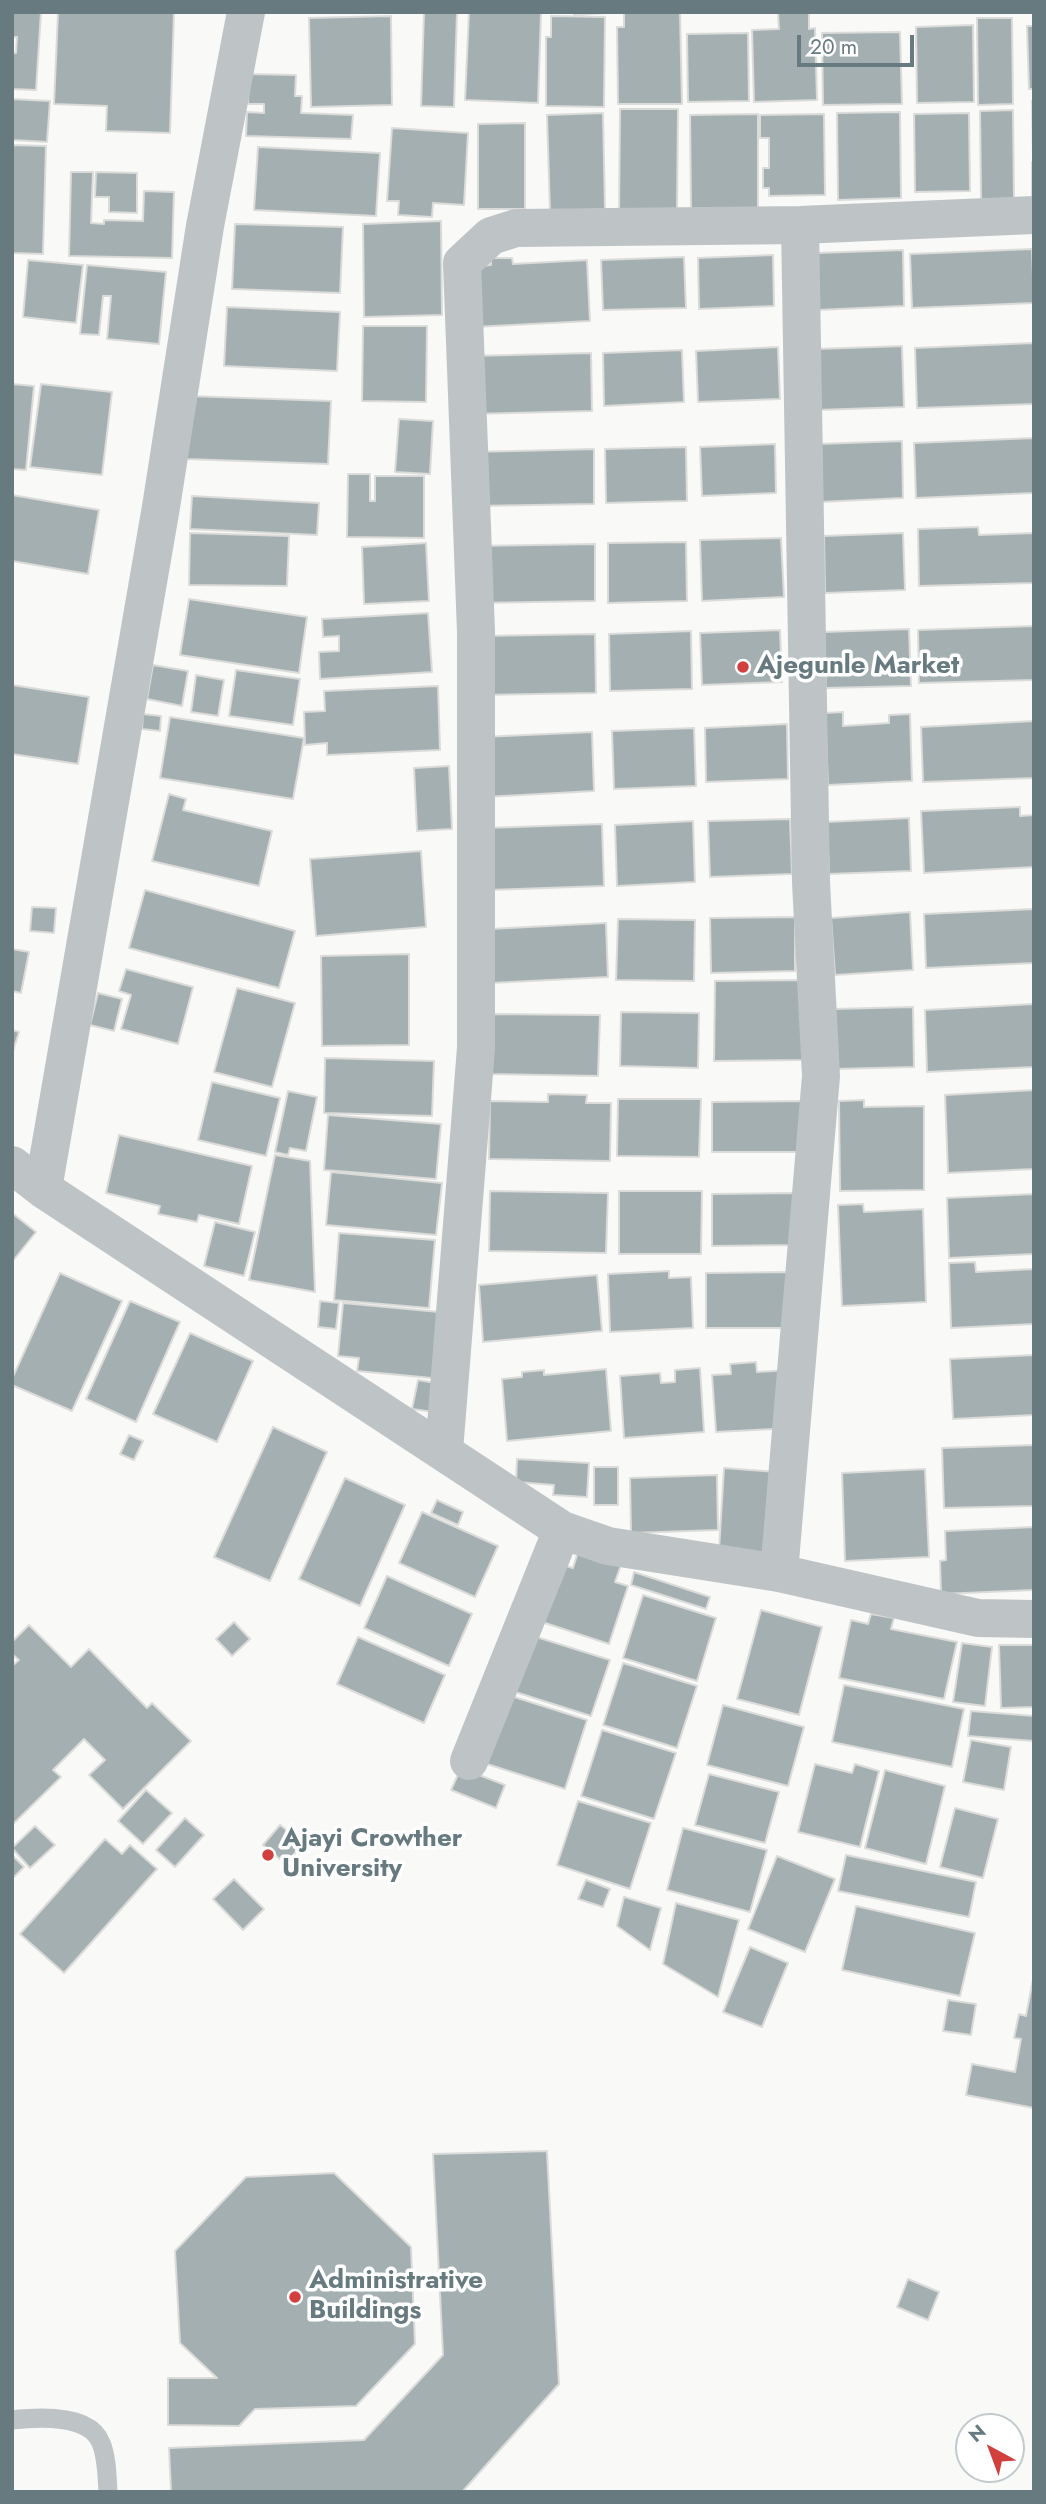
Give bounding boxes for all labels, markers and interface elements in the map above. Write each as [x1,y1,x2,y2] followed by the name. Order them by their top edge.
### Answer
[801,21,918,65] scale bar
[810,32,857,62] text: 20 m
[757,651,959,683] place label: Ajegunle Market
[735,659,751,675] marker: Ajegunle Market
[282,1824,462,1885] place label: Ajayi Crowther University
[260,1847,276,1863] marker: Ajayi Crowther University
[309,2266,483,2328] place label: Administrative Buildings
[287,2289,303,2305] marker: Administrative Buildings
[955,2413,1025,2483] north arrow
[963,2418,992,2448] text: N

